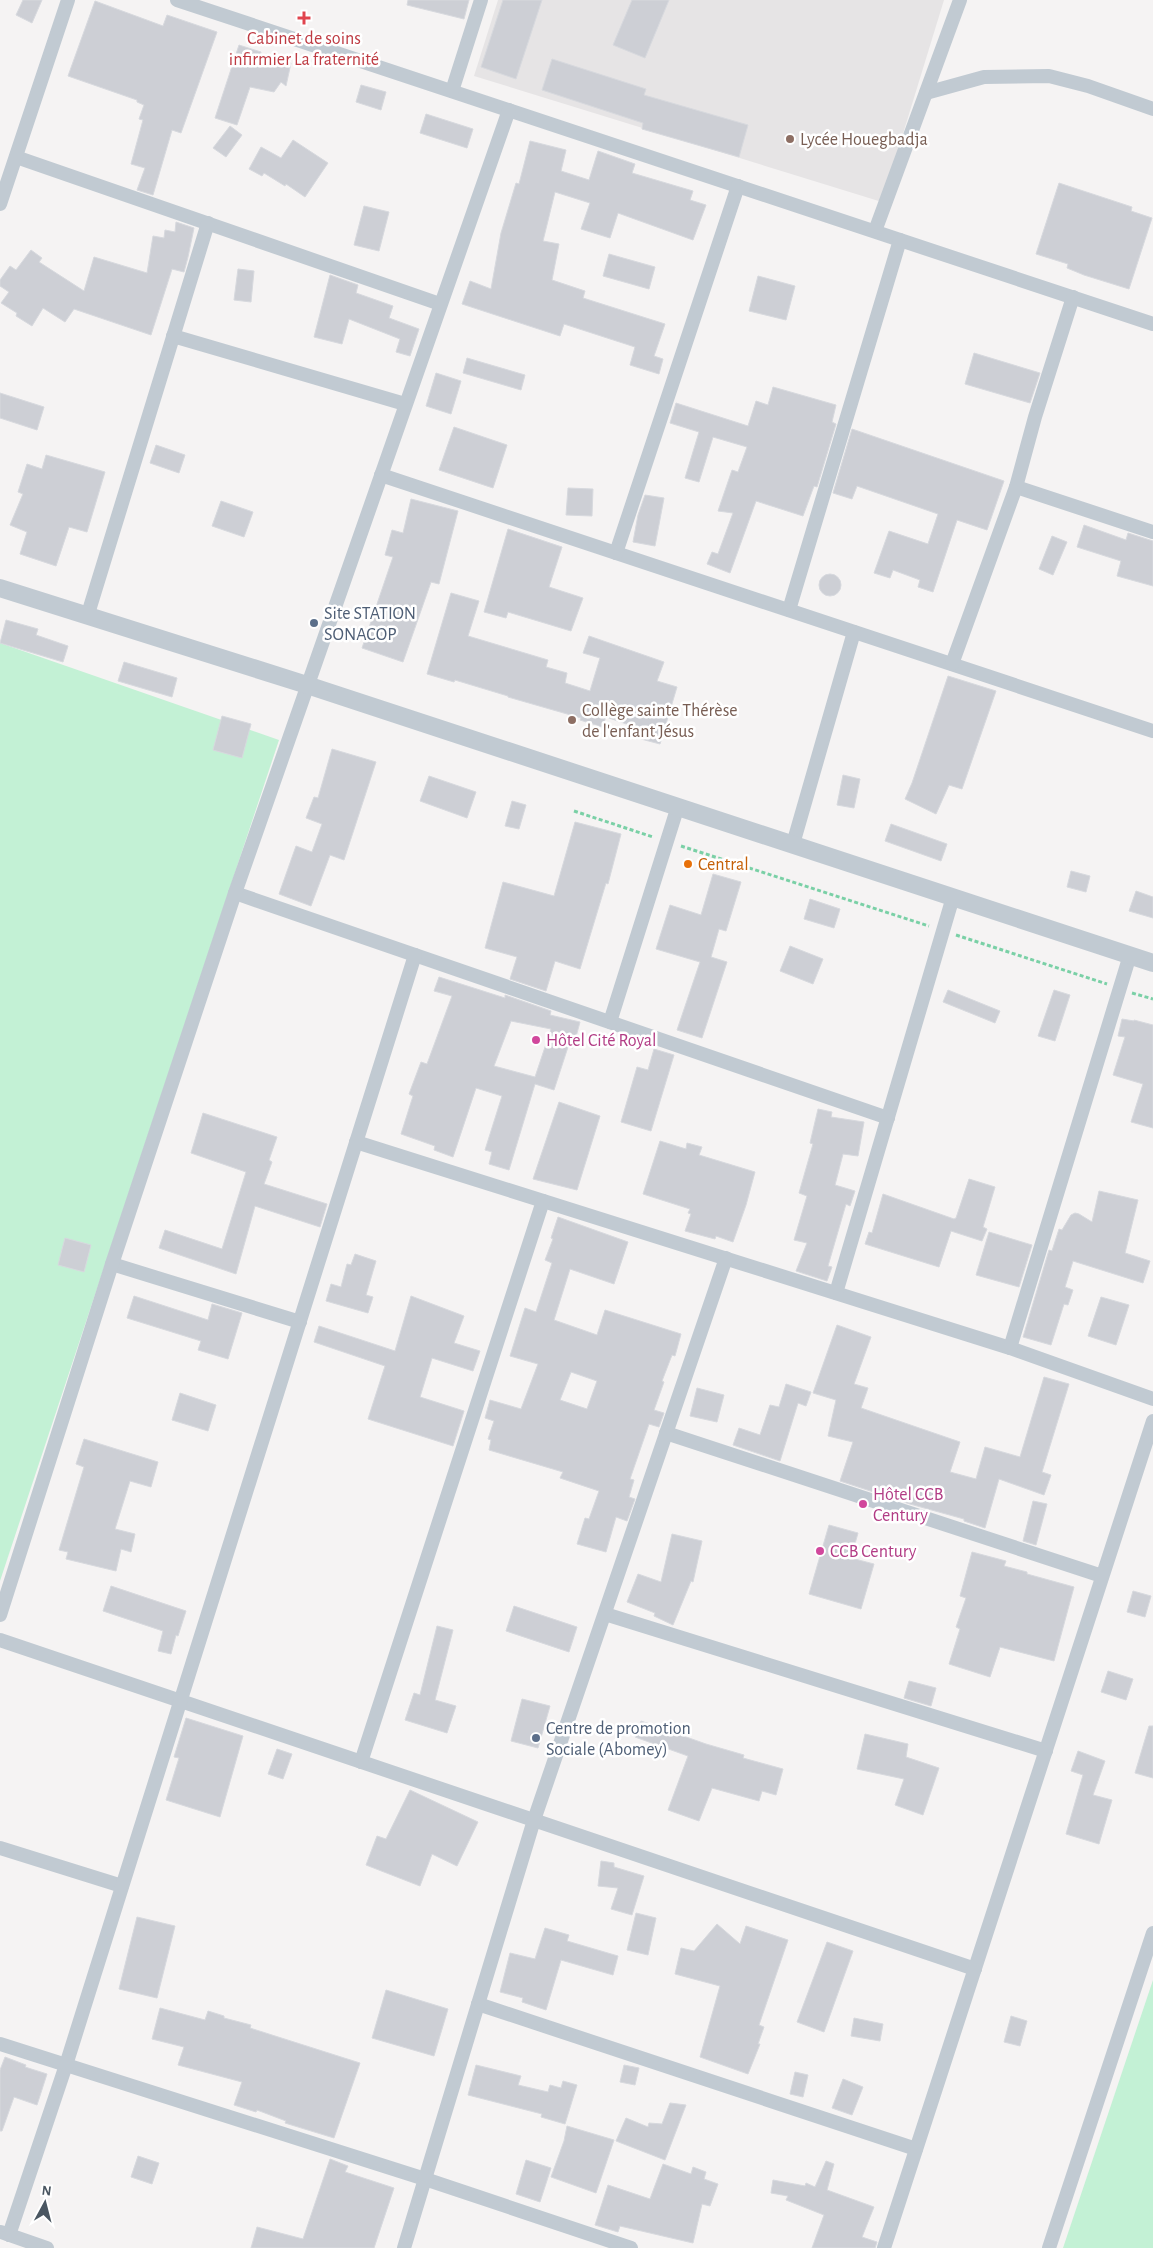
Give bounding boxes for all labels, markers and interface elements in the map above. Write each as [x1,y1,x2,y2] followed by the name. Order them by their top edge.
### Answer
[297,11,311,25] marker: Cabinet de soins infirmier La fraternité
[229,30,379,69] place label: Cabinet de soins infirmier La fraternité
[800,131,928,149] place label: Lycée Houegbadja
[784,133,796,145] marker: Lycée Houegbadja
[324,605,416,644] place label: Site STATION SONACOP
[308,617,320,629] marker: Site STATION SONACOP
[582,702,738,741] place label: Collège sainte Thérèse de l'enfant Jésus
[566,714,578,726] marker: Collège sainte Thérèse de l'enfant Jésus
[698,856,749,874] place label: Central
[682,858,694,870] marker: Central
[546,1032,657,1050] place label: Hôtel Cité Royal
[530,1034,542,1046] marker: Hôtel Cité Royal
[873,1486,943,1525] place label: Hôtel CCB Century
[857,1498,869,1510] marker: Hôtel CCB Century
[830,1543,917,1561] place label: CCB Century
[814,1545,826,1557] marker: CCB Century
[546,1720,691,1759] place label: Centre de promotion Sociale (Abomey)
[530,1732,542,1744] marker: Centre de promotion Sociale (Abomey)
[20,2178,70,2228] north arrow
[41,2184,52,2199] text: N

